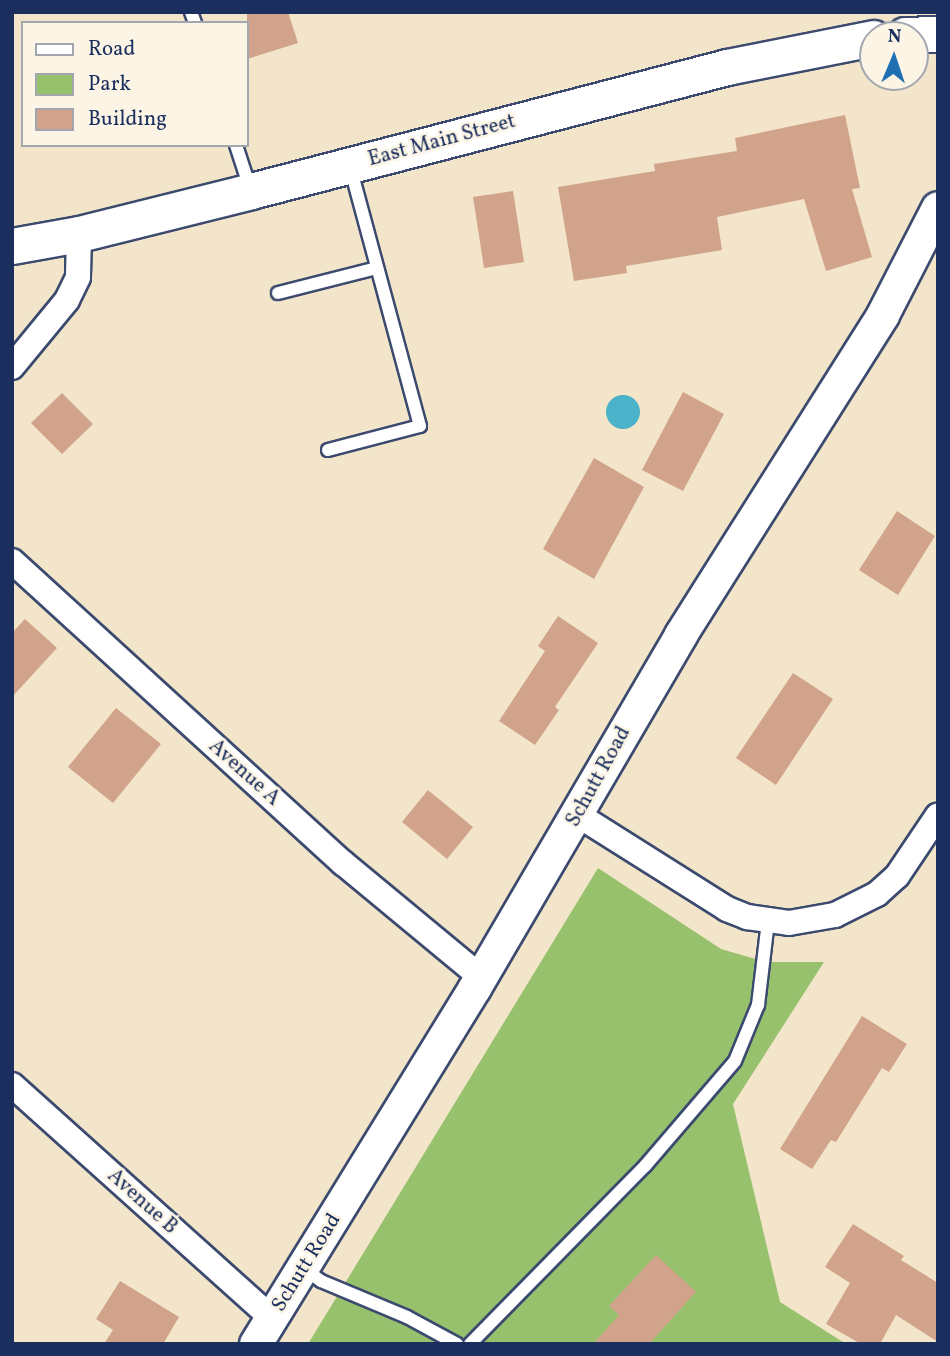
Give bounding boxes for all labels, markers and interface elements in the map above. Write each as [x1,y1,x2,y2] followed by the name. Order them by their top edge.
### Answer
[21,21,248,147] legend
[859,21,929,91] north arrow
[887,24,902,50] text: N
[88,35,135,64] text: Road
[88,70,131,99] text: Park
[88,105,167,134] text: Building
[365,109,519,173] street label: East Main Street
[561,722,637,832] street label: Schutt Road
[203,734,285,812] street label: Avenue A
[102,1164,182,1240] street label: Avenue B
[267,1209,347,1317] street label: Schutt Road

